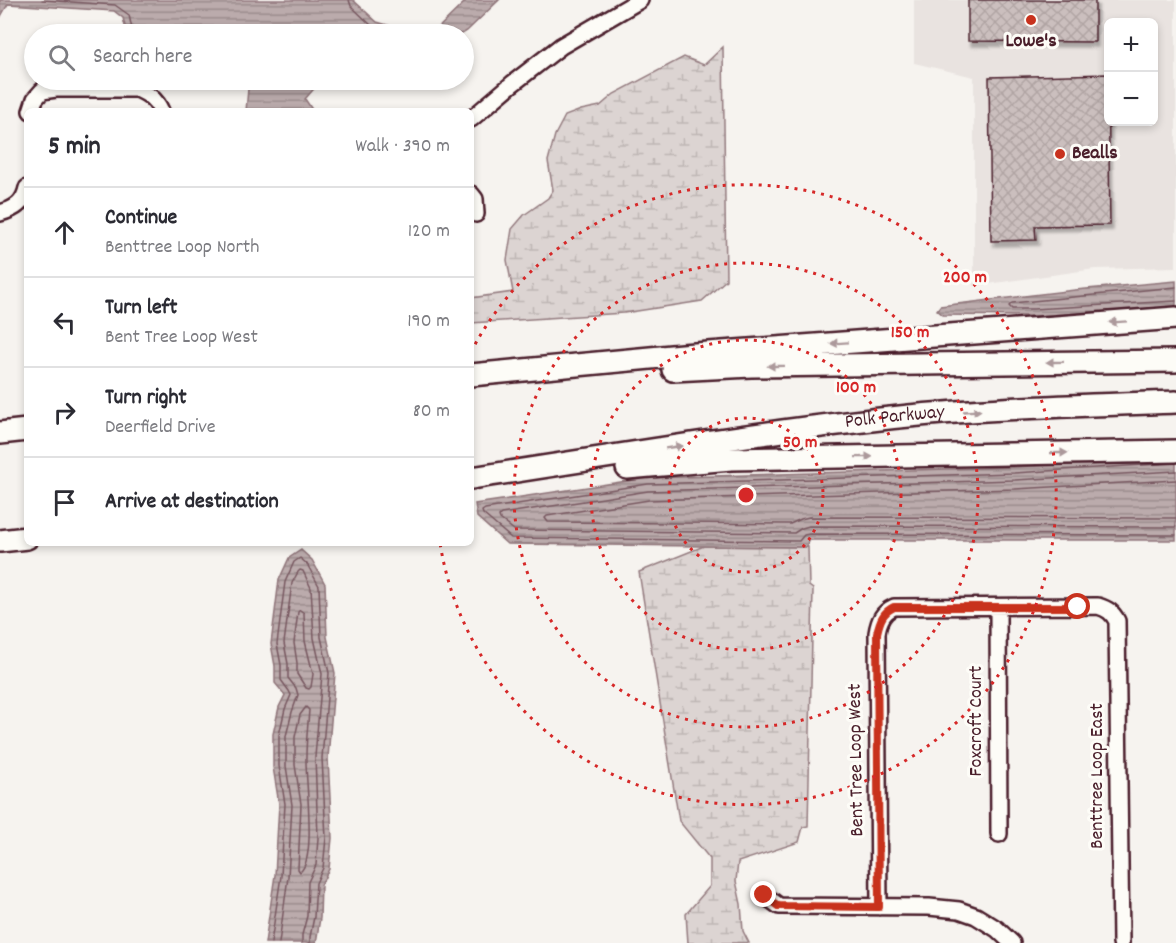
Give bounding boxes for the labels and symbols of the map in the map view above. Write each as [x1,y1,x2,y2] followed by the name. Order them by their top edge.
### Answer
[1024,13,1038,27] marker: Lowe's
[1005,28,1057,56] place label: Lowe's
[1072,140,1118,168] place label: Bealls
[1053,147,1067,161] marker: Bealls
[943,266,987,291] text: 200 m
[1108,317,1127,327] one-way arrow
[891,321,929,346] text: 150 m
[830,338,849,348] one-way arrow
[1045,357,1064,367] one-way arrow
[766,361,785,371] one-way arrow
[836,376,876,401] text: 100 m
[843,399,946,437] street label: Polk Parkway
[962,407,981,416] one-way arrow
[783,431,817,456] text: 50 m
[665,443,684,452] one-way arrow
[1050,448,1069,458] one-way arrow
[855,452,874,462] one-way arrow
[736,485,756,505] centre of rings
[1064,593,1090,619] route start
[963,666,991,776] street label: Foxcroft Court
[842,683,872,837] street label: Bent Tree Loop West
[1084,703,1112,849] street label: Benttree Loop East
[750,881,776,907] route end

